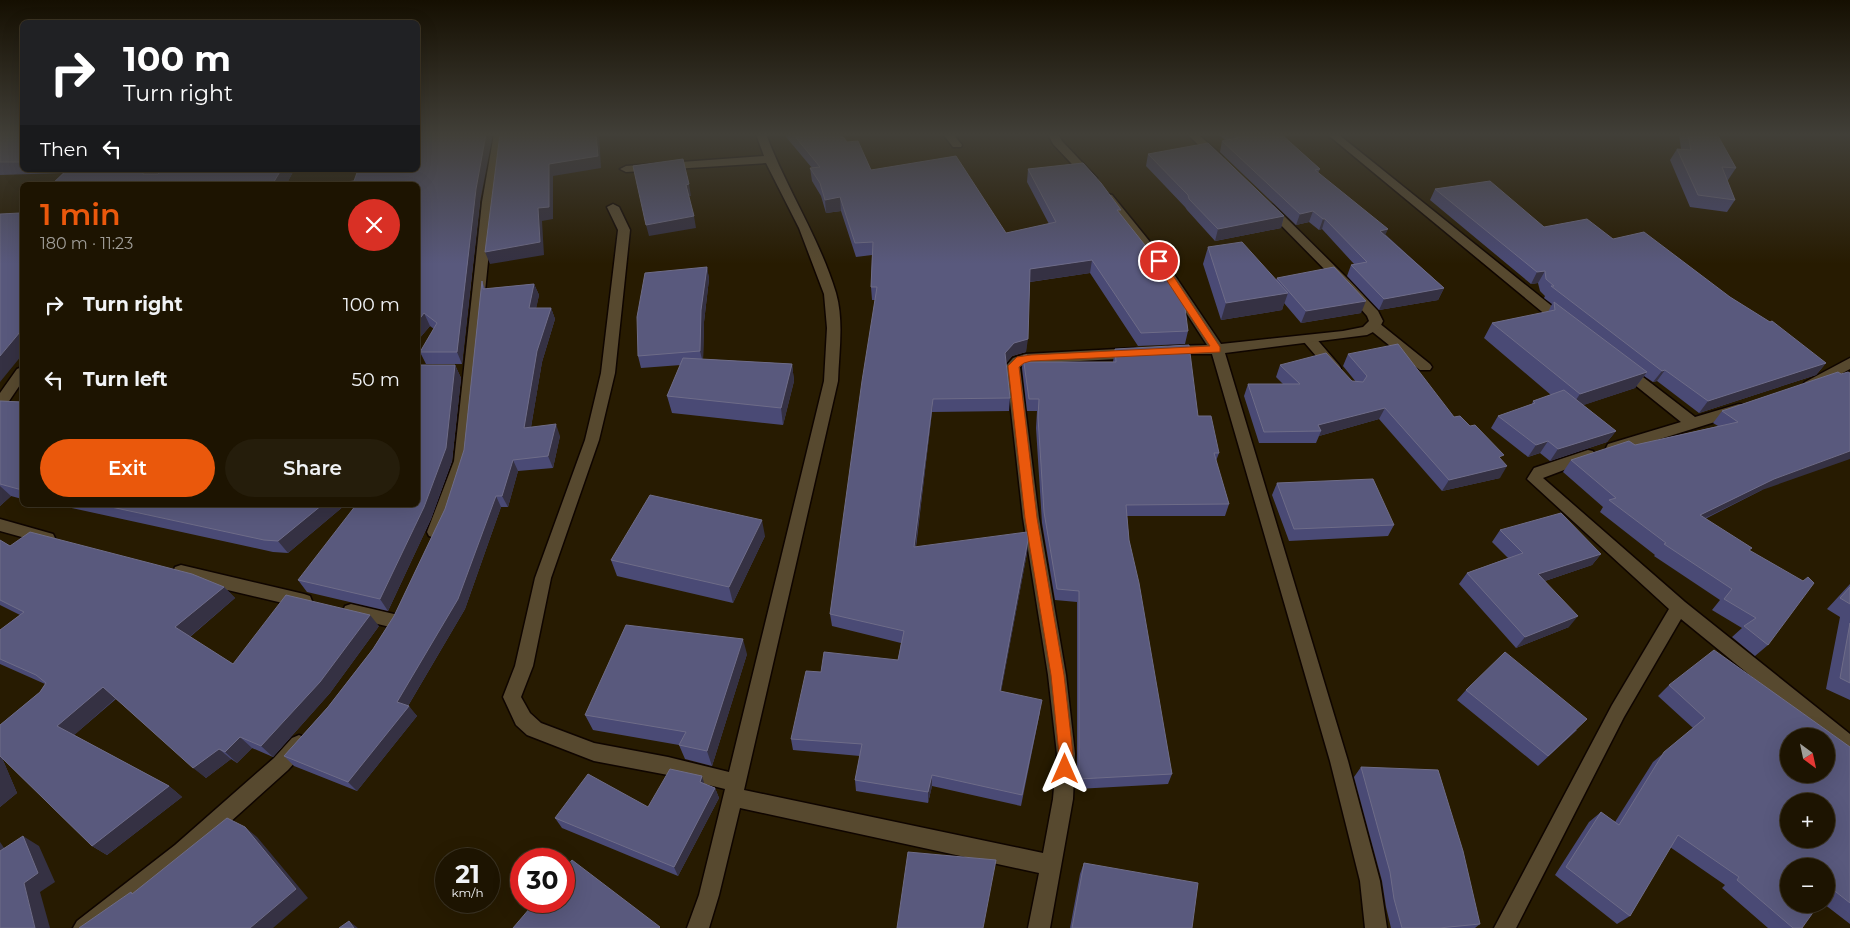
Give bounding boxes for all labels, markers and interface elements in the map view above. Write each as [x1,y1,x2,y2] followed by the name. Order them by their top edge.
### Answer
[123,37,231,80] text: 100 m
[40,40,105,105] icon: right
[123,80,233,107] text: Turn right
[98,135,126,163] icon: left
[40,138,88,161] text: Then
[40,196,121,233] text: 1 min
[348,199,400,251] button: close
[40,234,133,253] text: 180 m · 11:23
[1138,240,1180,282] pin
[1145,247,1173,275] icon: arrive
[40,291,68,319] icon: right
[83,293,183,316] text: Turn right
[343,293,400,316] text: 100 m
[40,366,68,394] icon: left
[83,368,168,391] text: Turn left
[352,368,400,391] text: 50 m
[40,439,215,497] button: Exit
[225,439,400,497] button: Share
[1780,728,1835,782] north arrow
[1780,728,1835,913] map controls
[1038,742,1090,794] position arrow
[1780,793,1835,848] button: +
[510,848,575,913] speed limit sign: 30
[1780,858,1835,913] button: −
[455,859,480,889] text: 21
[451,885,484,900] text: km/h

